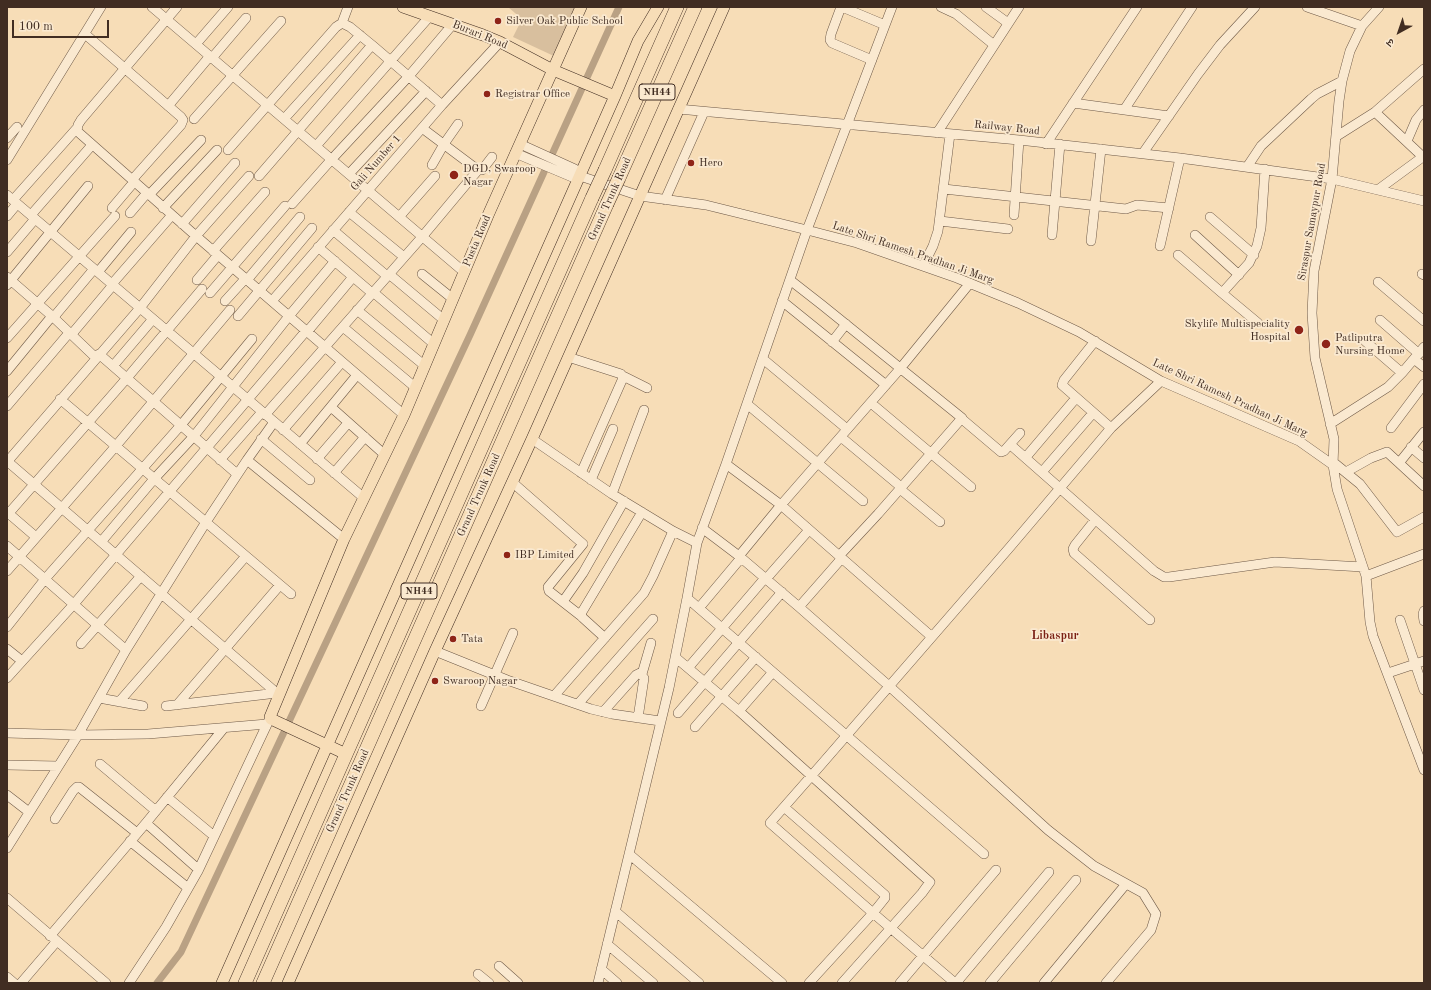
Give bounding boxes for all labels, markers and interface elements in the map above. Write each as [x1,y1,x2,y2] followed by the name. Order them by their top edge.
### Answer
[14,12,111,38] scale bar
[1379,12,1419,52] north arrow
[506,14,623,28] place label: Silver Oak Public School
[493,16,503,26] marker: Silver Oak Public School
[450,18,510,52] street label: Burari Road
[19,21,53,33] text: 100 m
[1385,36,1397,48] text: उ
[639,84,675,100] road number: NH44
[495,87,570,101] place label: Registrar Office
[482,89,492,99] marker: Registrar Office
[973,118,1041,138] street label: Railway Road
[348,132,404,194] street label: Gali Number 1
[586,155,634,243] street label: Grand Trunk Road
[699,156,723,170] place label: Hero
[686,158,696,168] marker: Hero
[463,162,536,188] place label: DGD, Swaroop Nagar
[1295,162,1329,282] street label: Siraspur Samaypur Road
[448,169,460,181] marker: DGD, Swaroop Nagar
[460,213,494,269] street label: Pusta Road
[831,219,995,287] street label: Late Shri Ramesh Pradhan Ji Marg
[1185,317,1290,343] place label: Skylife Multispeciality Hospital
[1293,324,1305,336] marker: Skylife Multispeciality Hospital
[1335,331,1404,357] place label: Patliputra Nursing Home
[1320,338,1332,350] marker: Patliputra Nursing Home
[1150,356,1310,440] street label: Late Shri Ramesh Pradhan Ji Marg
[455,451,503,539] street label: Grand Trunk Road
[515,548,574,562] place label: IBP Limited
[502,550,512,560] marker: IBP Limited
[401,583,437,599] road number: NH44
[1031,629,1079,643] district label: Libaspur
[461,632,483,646] place label: Tata
[448,634,458,644] marker: Tata
[443,674,517,688] place label: Swaroop Nagar
[430,676,440,686] marker: Swaroop Nagar
[324,747,372,835] street label: Grand Trunk Road

